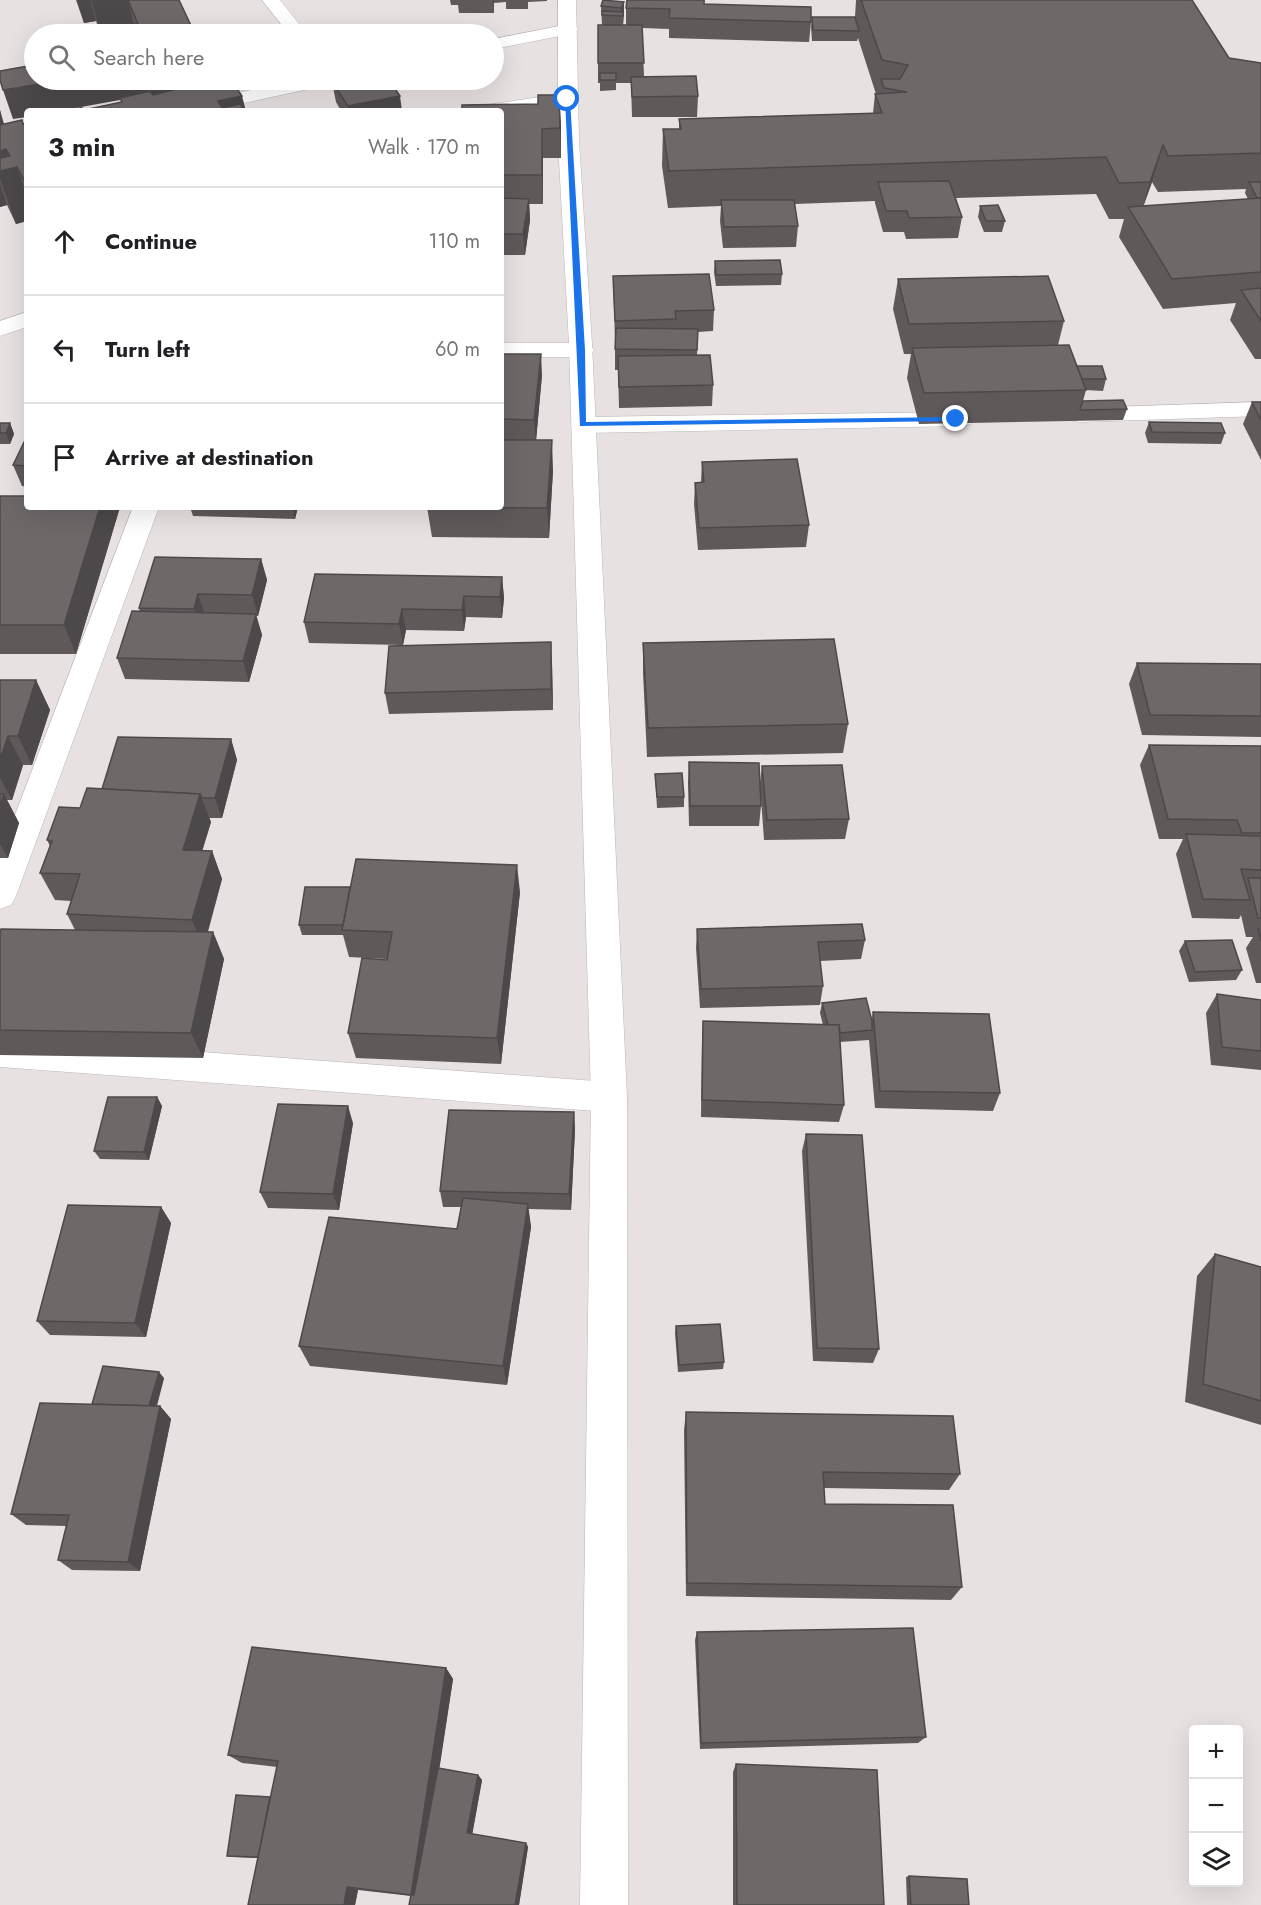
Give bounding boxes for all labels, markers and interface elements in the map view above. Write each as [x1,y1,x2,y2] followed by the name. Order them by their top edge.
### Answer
[24,24,504,90] search box
[45,41,78,74] icon: search
[93,41,204,73] text: Search here
[553,85,579,111] route start
[48,128,115,166] text: 3 min
[368,133,480,162] text: Walk · 170 m
[48,225,81,258] icon: ahead
[105,225,197,257] text: Continue
[428,227,480,256] text: 110 m
[48,333,81,366] icon: left
[105,333,190,365] text: Turn left
[435,335,480,364] text: 60 m
[942,405,968,431] route end
[48,441,81,474] icon: arrive
[105,441,314,473] text: Arrive at destination
[1189,1725,1243,1887] map controls
[1189,1725,1243,1779] button: +
[1189,1779,1243,1833] button: −
[1189,1833,1243,1887] button: layers

